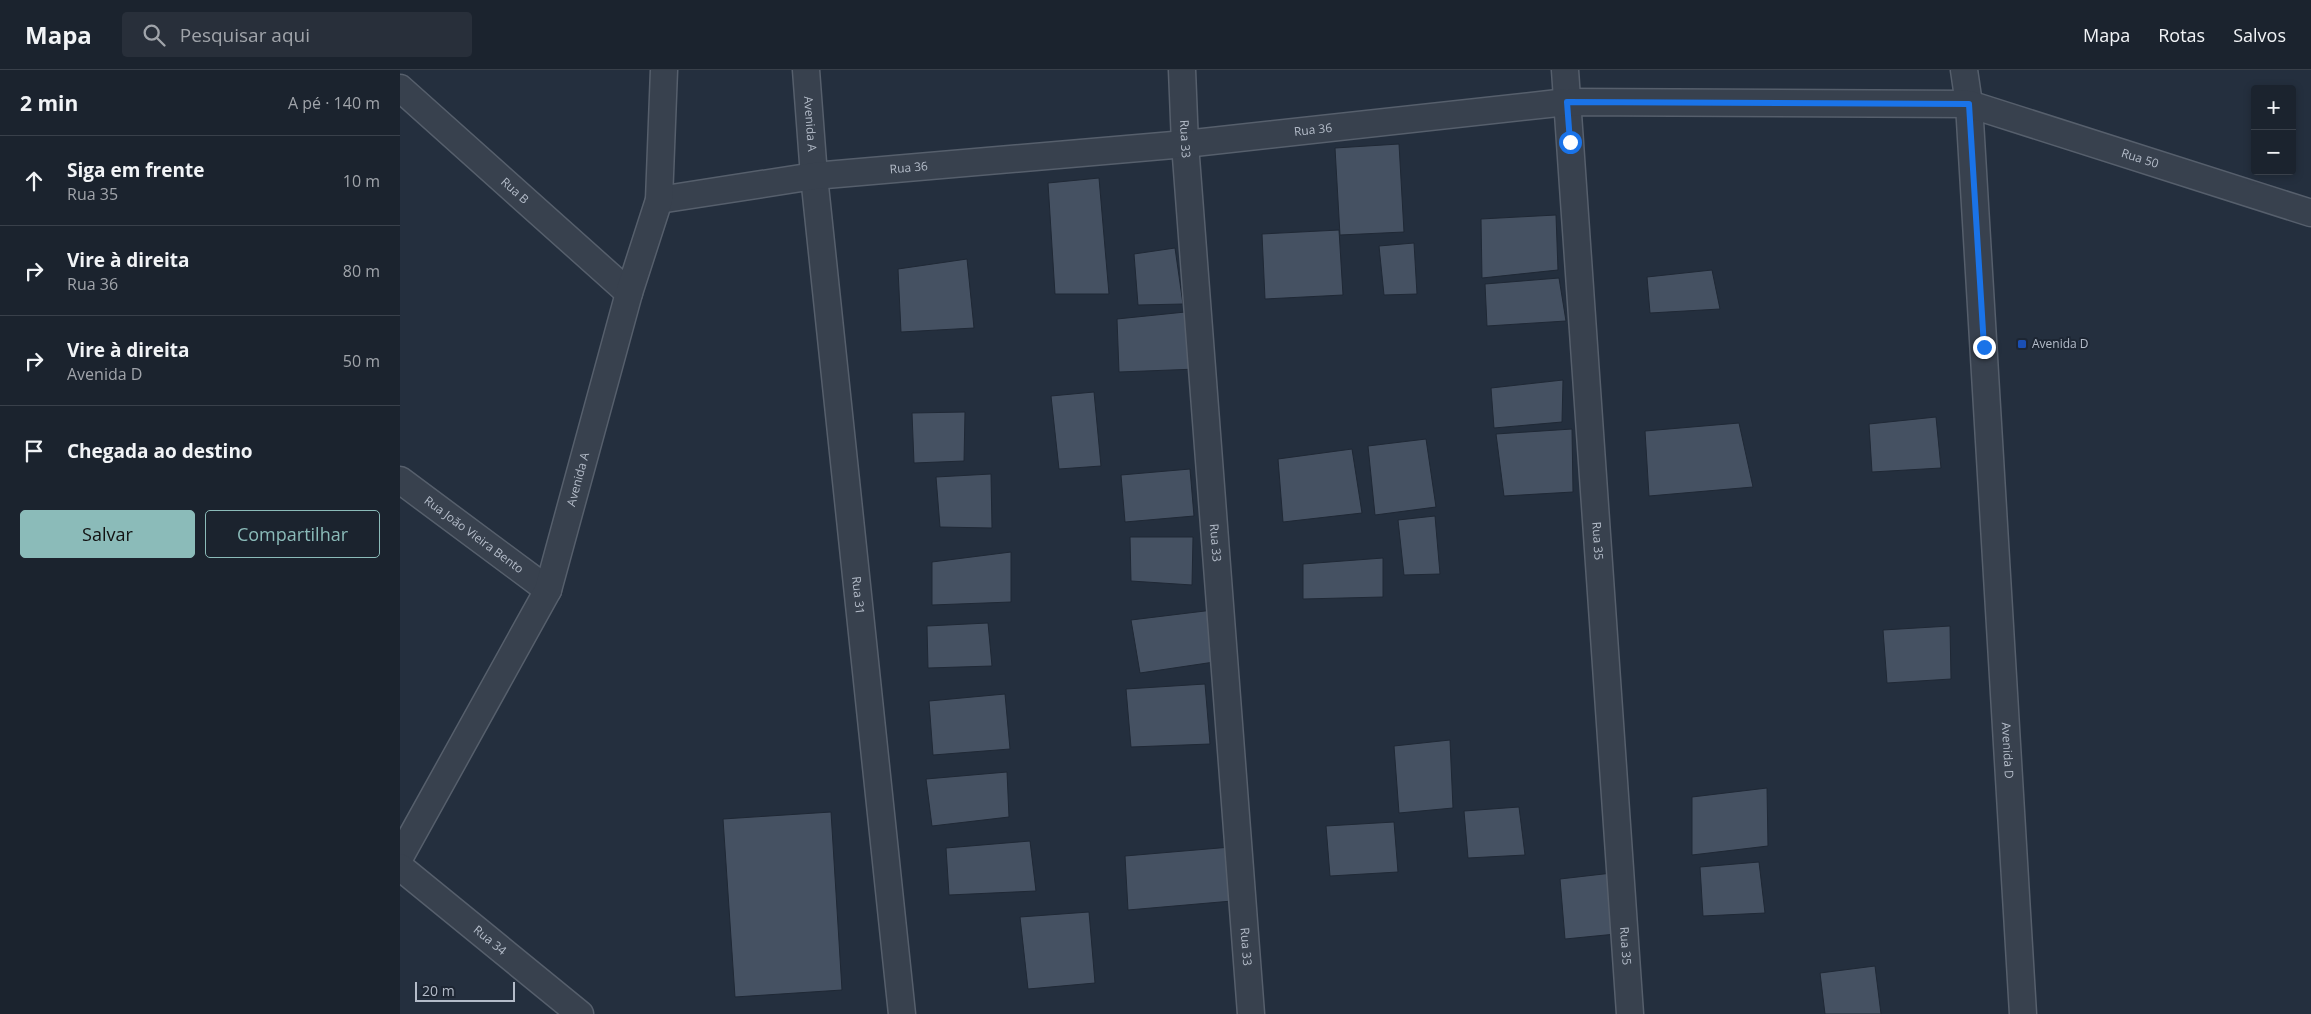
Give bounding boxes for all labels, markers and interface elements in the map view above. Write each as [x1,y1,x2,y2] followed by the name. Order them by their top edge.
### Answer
[122,12,472,57] search box
[25,18,92,51] text: Mapa
[140,21,168,49] icon: search
[180,22,310,48] text: Pesquisar aqui
[2083,23,2130,47] text: Mapa
[2158,23,2205,47] text: Rotas
[2233,23,2286,47] text: Salvos
[2251,85,2296,175] map controls
[2251,85,2296,130] button: +
[20,89,78,117] text: 2 min
[288,92,380,114] text: A pé · 140 m
[800,96,821,153] street label: Avenida A
[1176,119,1195,159] street label: Rua 33
[1293,119,1333,140] street label: Rua 36
[2251,130,2296,175] button: −
[1559,131,1582,154] route start
[2119,144,2161,172] street label: Rua 50
[67,157,204,183] text: Siga em frente
[889,157,929,177] street label: Rua 36
[20,167,48,195] icon: ahead
[343,170,380,192] text: 10 m
[497,173,533,208] street label: Rua B
[67,183,118,205] text: Rua 35
[67,247,190,273] text: Vire à direita
[20,257,48,285] icon: right
[343,260,380,282] text: 80 m
[67,273,118,295] text: Rua 36
[2032,335,2089,352] place label: Avenida D
[1973,336,1996,359] route end
[67,337,190,363] text: Vire à direita
[2016,338,2028,350] marker: Avenida D
[20,347,48,375] icon: right
[343,350,380,372] text: 50 m
[67,363,142,385] text: Avenida D
[20,437,48,465] icon: arrive
[67,438,253,464] text: Chegada ao destino
[562,450,593,508] street label: Avenida A
[421,492,527,577] street label: Rua João Vieira Bento
[20,510,195,558] button: Salvar
[205,510,380,558] button: Compartilhar
[1588,521,1608,561] street label: Rua 35
[1206,523,1226,563] street label: Rua 33
[848,575,869,615] street label: Rua 31
[1998,722,2018,779] street label: Avenida D
[470,921,510,959] street label: Rua 34
[1616,926,1636,966] street label: Rua 35
[1236,927,1256,966] street label: Rua 33
[415,979,515,1002] scale bar
[422,981,455,1000] text: 20 m

